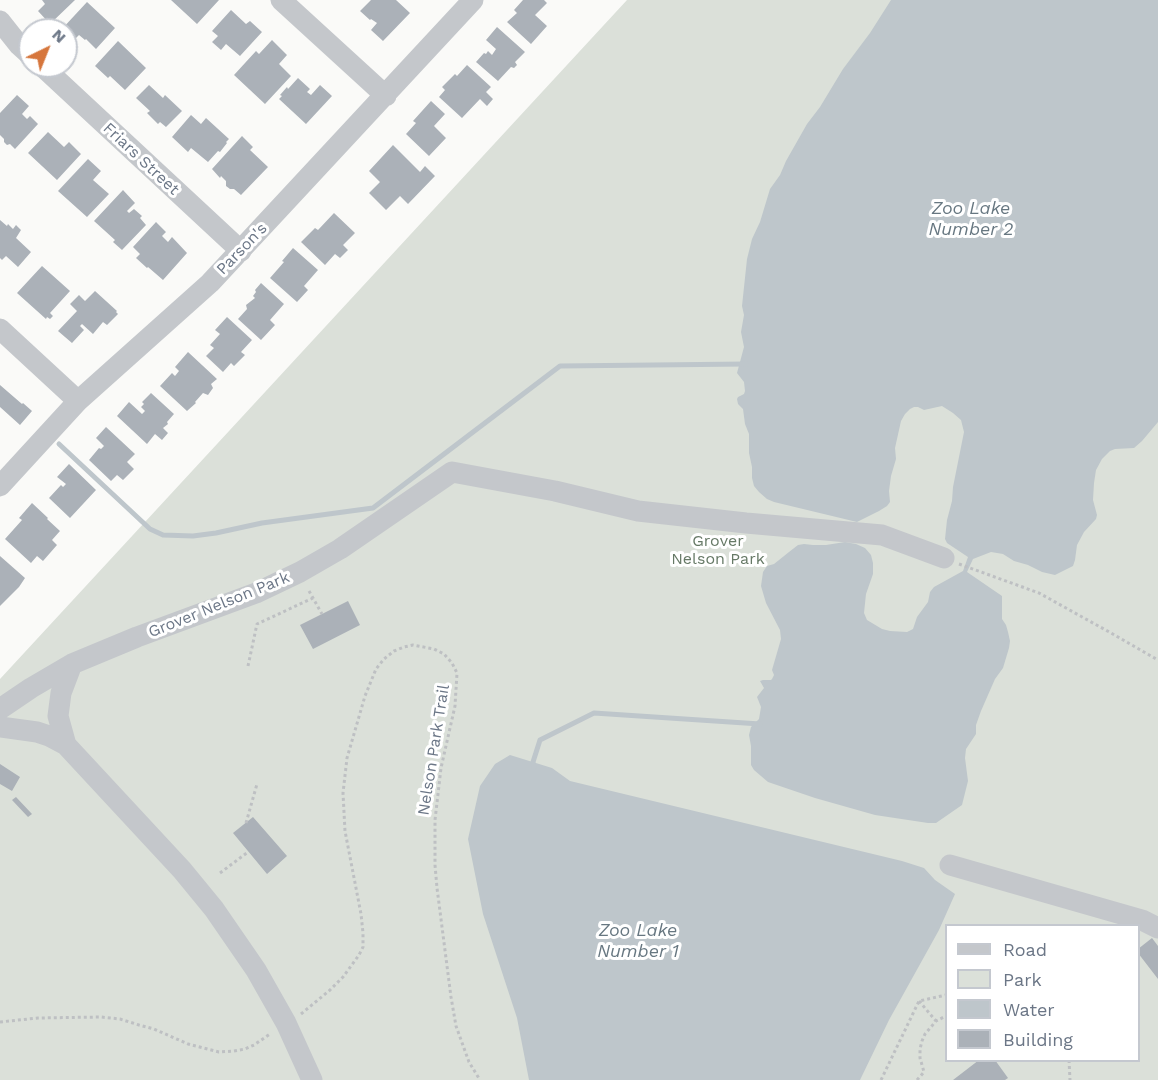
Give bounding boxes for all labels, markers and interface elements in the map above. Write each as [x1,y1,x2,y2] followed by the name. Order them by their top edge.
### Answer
[18,18,78,78] north arrow
[48,25,70,47] text: N
[99,119,183,199] street label: Friars Street
[928,198,1014,240] water label: Zoo Lake Number 2
[213,219,271,279] street label: Parson's
[671,531,765,569] park label: Grover Nelson Park
[146,568,292,642] street label: Grover Nelson Park
[414,683,454,817] street label: Nelson Park Trail
[597,920,679,962] water label: Zoo Lake Number 1
[945,924,1140,1062] legend
[1003,939,1047,960] text: Road
[1003,969,1042,990] text: Park
[1003,999,1055,1020] text: Water
[1003,1029,1073,1050] text: Building

